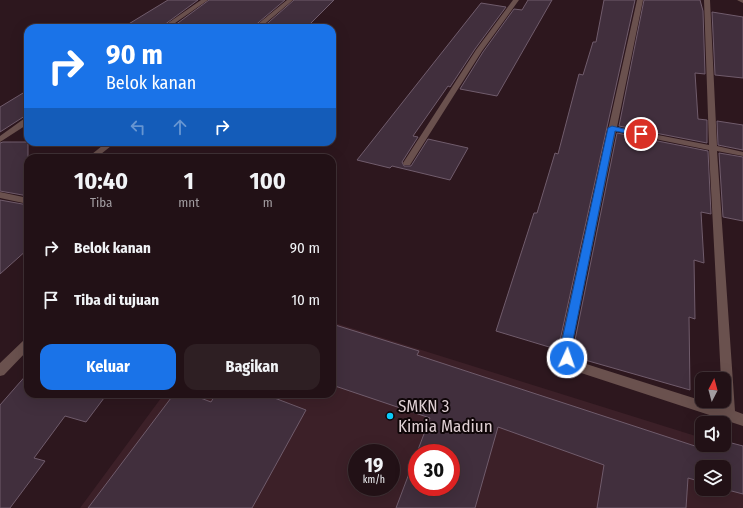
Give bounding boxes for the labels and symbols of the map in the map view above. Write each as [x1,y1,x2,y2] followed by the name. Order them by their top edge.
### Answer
[624,117,658,151] pin
[546,337,588,379] position arrow
[695,372,731,408] north arrow
[398,396,493,437] place label: SMKN 3 Kimia Madiun
[385,411,395,421] marker: SMKN 3 Kimia Madiun
[408,444,460,496] speed limit sign: 30

